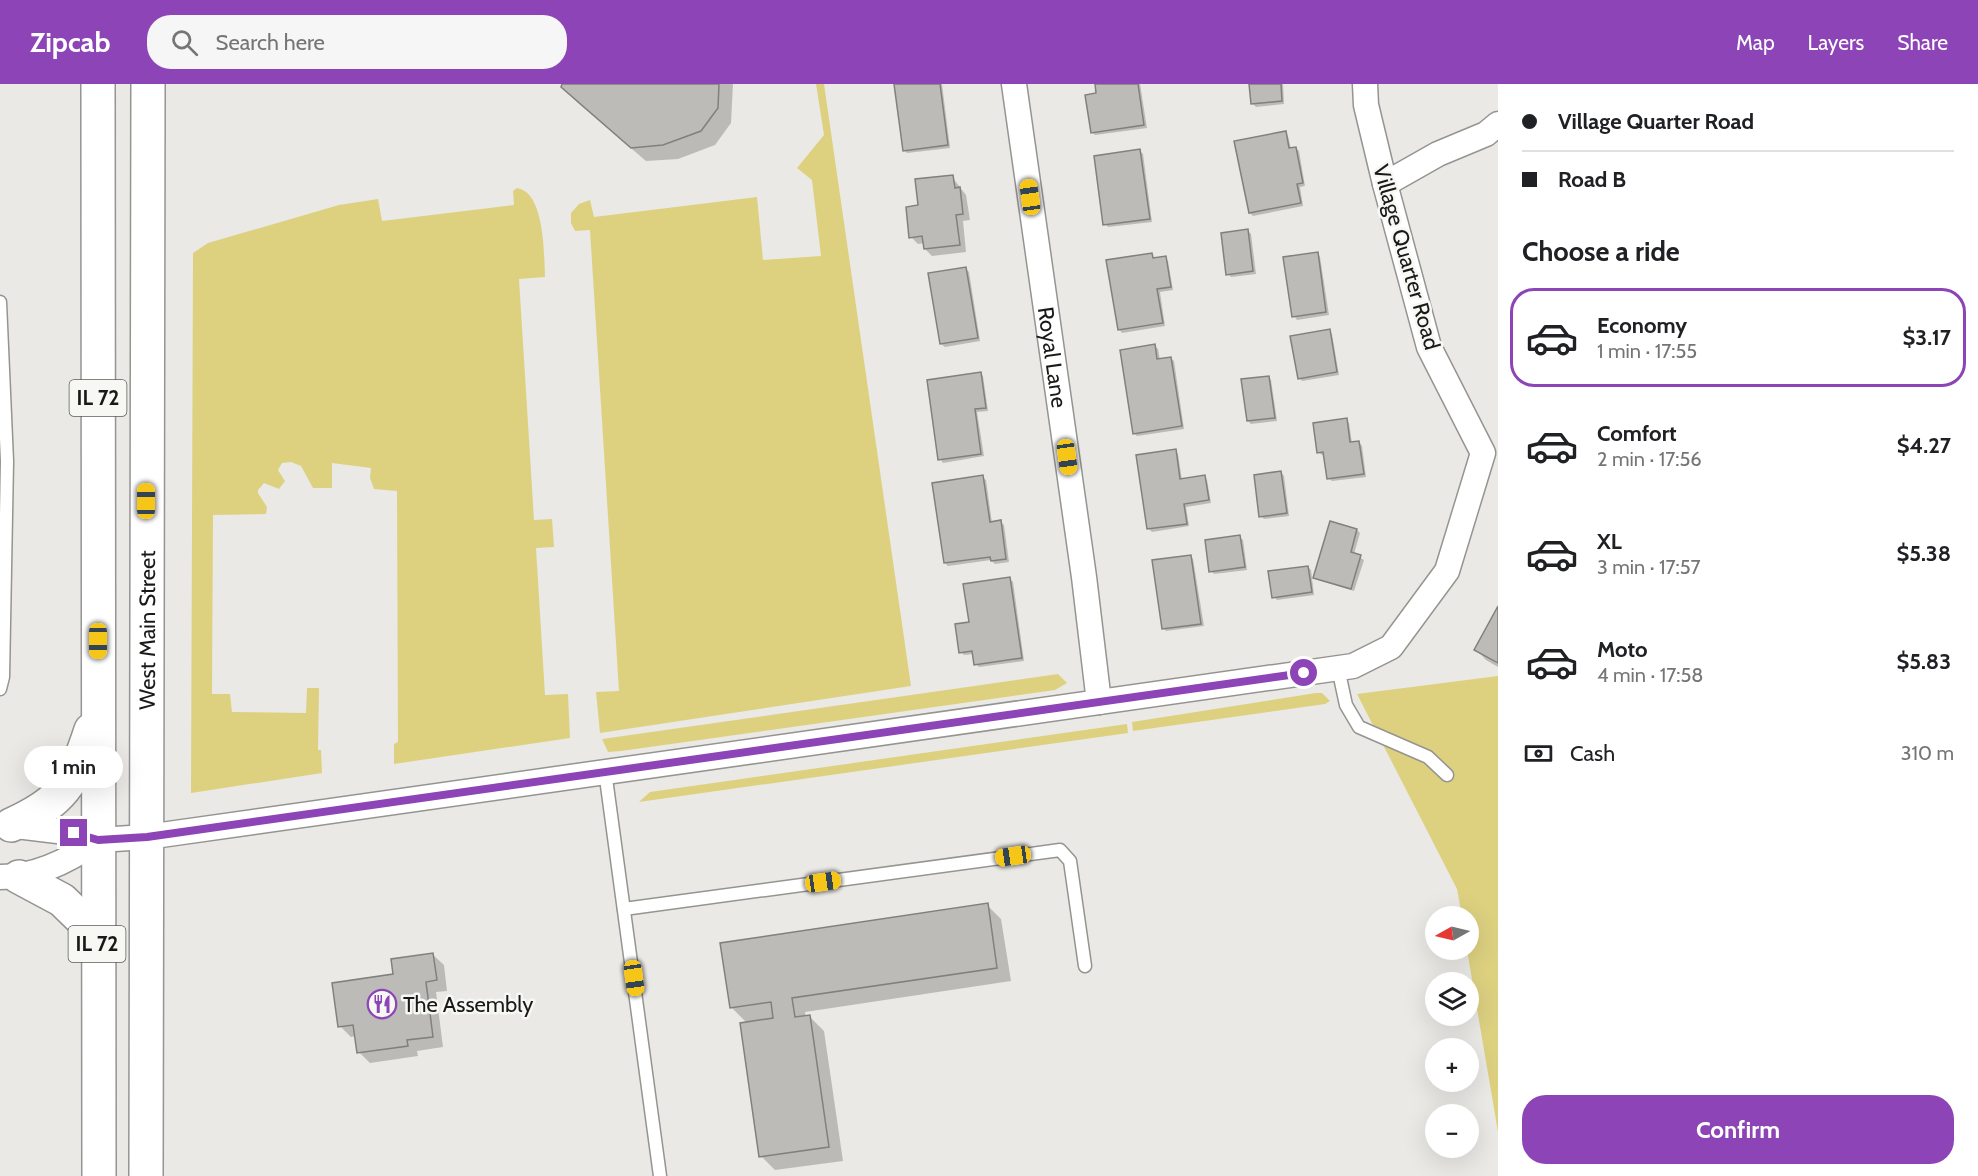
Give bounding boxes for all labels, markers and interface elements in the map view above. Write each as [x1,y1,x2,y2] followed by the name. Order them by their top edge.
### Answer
[147,15,567,69] search box
[30,25,111,59] text: Zipcab
[168,26,201,59] icon: search
[216,29,325,56] text: Search here
[1736,30,1775,55] text: Map
[1808,30,1864,55] text: Layers
[1897,30,1948,55] text: Share
[1558,108,1754,135] text: Village Quarter Road
[1367,161,1446,353] street label: Village Quarter Road
[1558,166,1626,193] text: Road B
[1019,178,1041,216] car
[1522,235,1680,268] text: Choose a ride
[1032,305,1073,410] street label: Royal Lane
[1525,311,1579,365] icon: car
[1597,312,1687,339] text: Economy
[1903,324,1951,351] text: $3.17
[1597,339,1697,363] text: 1 min · 17:55
[70,380,126,416] road number: IL 72
[1525,419,1579,473] icon: car
[1597,420,1676,447] text: Comfort
[1897,432,1951,459] text: $4.27
[1056,438,1078,476] car
[1597,447,1702,471] text: 2 min · 17:56
[137,483,155,519] car
[1525,527,1579,581] icon: car
[1597,528,1622,555] text: XL
[1896,540,1951,567] text: $5.38
[134,550,161,710] street label: West Main Street
[1597,555,1701,579] text: 3 min · 17:57
[89,623,107,659] car
[1525,635,1579,689] icon: car
[1597,636,1648,663] text: Moto
[1896,648,1951,675] text: $5.83
[1290,659,1317,686] route start
[1597,663,1703,687] text: 4 min · 17:58
[1522,737,1555,770] icon: cash
[1570,740,1615,767] text: Cash
[1901,741,1954,765] text: 310 m
[25,746,124,788] callout: 1 min
[51,755,96,779] text: 1 min
[60,819,87,846] route end
[994,845,1032,867] car
[804,871,842,893] car
[1425,906,1479,960] north arrow
[1425,906,1479,1158] map controls
[68,926,126,962] road number: IL 72
[623,959,645,997] car
[1425,972,1479,1026] button: layers
[366,988,398,1020] restaurant icon: The Assembly
[403,991,533,1018] place label: The Assembly
[1425,1038,1479,1092] button: +
[1522,1095,1954,1164] button: Confirm
[1425,1104,1479,1158] button: −

